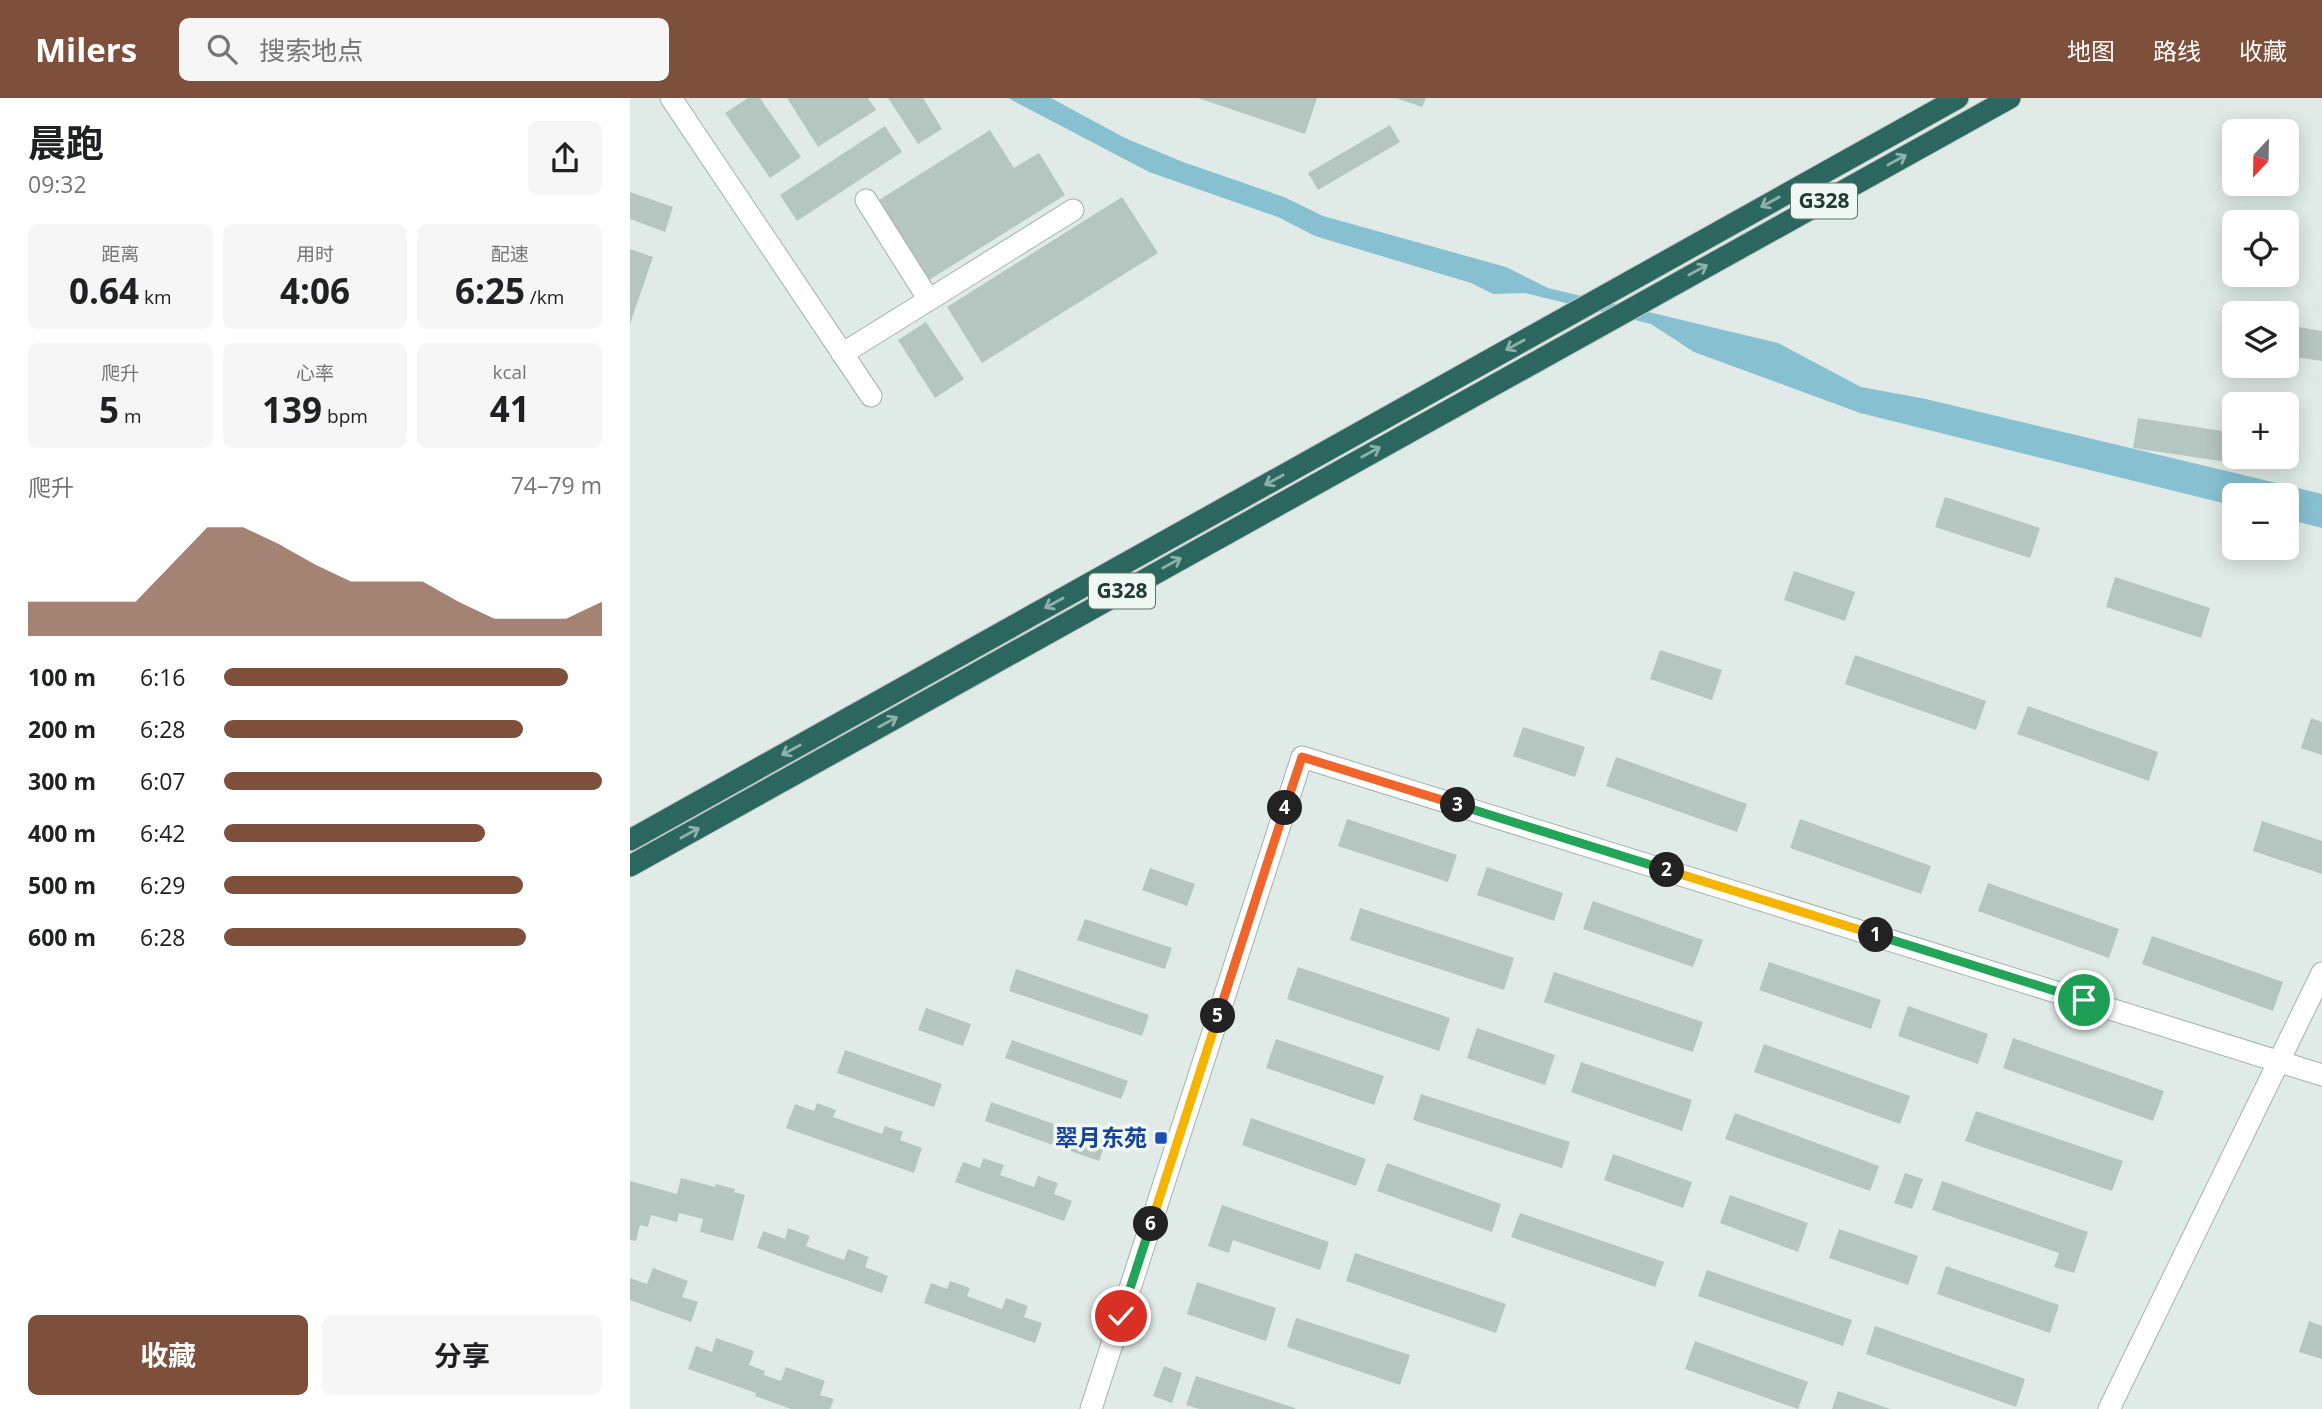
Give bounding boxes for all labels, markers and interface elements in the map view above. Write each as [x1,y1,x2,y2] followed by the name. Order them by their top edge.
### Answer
[179,18,669,81] search box
[35,27,137,72] text: Milers
[203,30,241,68] icon: search
[259,32,363,68] text: 搜索地点
[2067,34,2115,67] text: 地图
[2153,34,2201,67] text: 路线
[2239,34,2287,67] text: 收藏
[28,116,104,168] text: 晨跑
[2222,119,2300,196] north arrow
[2222,119,2299,560] map controls
[528,121,602,195] button: share
[1886,153,1906,167] one-way arrow
[28,168,87,200] text: 09:32
[1791,184,1857,218] road number: G328
[1760,195,1780,209] one-way arrow
[2222,210,2299,287] button: locate
[101,241,139,267] text: 距离
[296,241,334,267] text: 用时
[491,241,529,267] text: 配速
[1687,263,1707,277] one-way arrow
[69,267,139,314] text: 0.64
[280,267,350,314] text: 4:06
[455,267,525,314] text: 6:25
[139,284,172,310] text: km
[525,284,564,310] text: /km
[2222,301,2299,378] button: layers
[1506,338,1526,352] one-way arrow
[492,359,527,385] text: kcal
[101,360,139,386] text: 爬升
[296,360,334,386] text: 心率
[490,385,530,432] text: 41
[99,386,119,433] text: 5
[262,386,322,433] text: 139
[2222,392,2299,469] button: +
[119,403,142,429] text: m
[322,403,368,429] text: bpm
[1360,445,1381,458] one-way arrow
[511,469,602,501] text: 74–79 m
[28,471,74,503] text: 爬升
[1264,474,1285,487] one-way arrow
[2222,483,2299,560] button: −
[1162,556,1182,570] one-way arrow
[1089,574,1155,608] road number: G328
[1044,597,1065,610] one-way arrow
[28,661,96,693] text: 100 m
[140,661,186,693] text: 6:16
[28,713,96,745] text: 200 m
[140,713,186,745] text: 6:28
[877,715,898,728] one-way arrow
[782,743,802,757] one-way arrow
[28,765,96,797] text: 300 m
[140,765,186,797] text: 6:07
[1440,788,1476,822] pin: 3
[1268,790,1302,826] pin: 4
[1452,791,1463,817] text: 3
[1279,794,1290,820] text: 4
[28,817,96,849] text: 400 m
[140,817,186,849] text: 6:42
[679,826,699,840] one-way arrow
[1650,852,1684,888] pin: 2
[1661,856,1672,882] text: 2
[28,869,96,901] text: 500 m
[140,869,186,901] text: 6:29
[1858,918,1894,952] pin: 1
[28,921,96,953] text: 600 m
[140,921,186,953] text: 6:28
[1870,921,1881,947] text: 1
[2054,970,2114,1030] pin
[2065,981,2103,1019] icon: arrive
[1200,998,1236,1034] pin: 5
[1212,1002,1223,1028] text: 5
[1055,1121,1147,1153] place label: 翠月东苑
[1153,1130,1169,1146] marker: 翠月东苑
[1134,1206,1168,1242] pin: 6
[1145,1210,1156,1236] text: 6
[1091,1286,1151,1346] pin
[1102,1297,1140,1335] icon: check
[28,1315,308,1395] button: 收藏
[322,1315,602,1395] button: 分享

